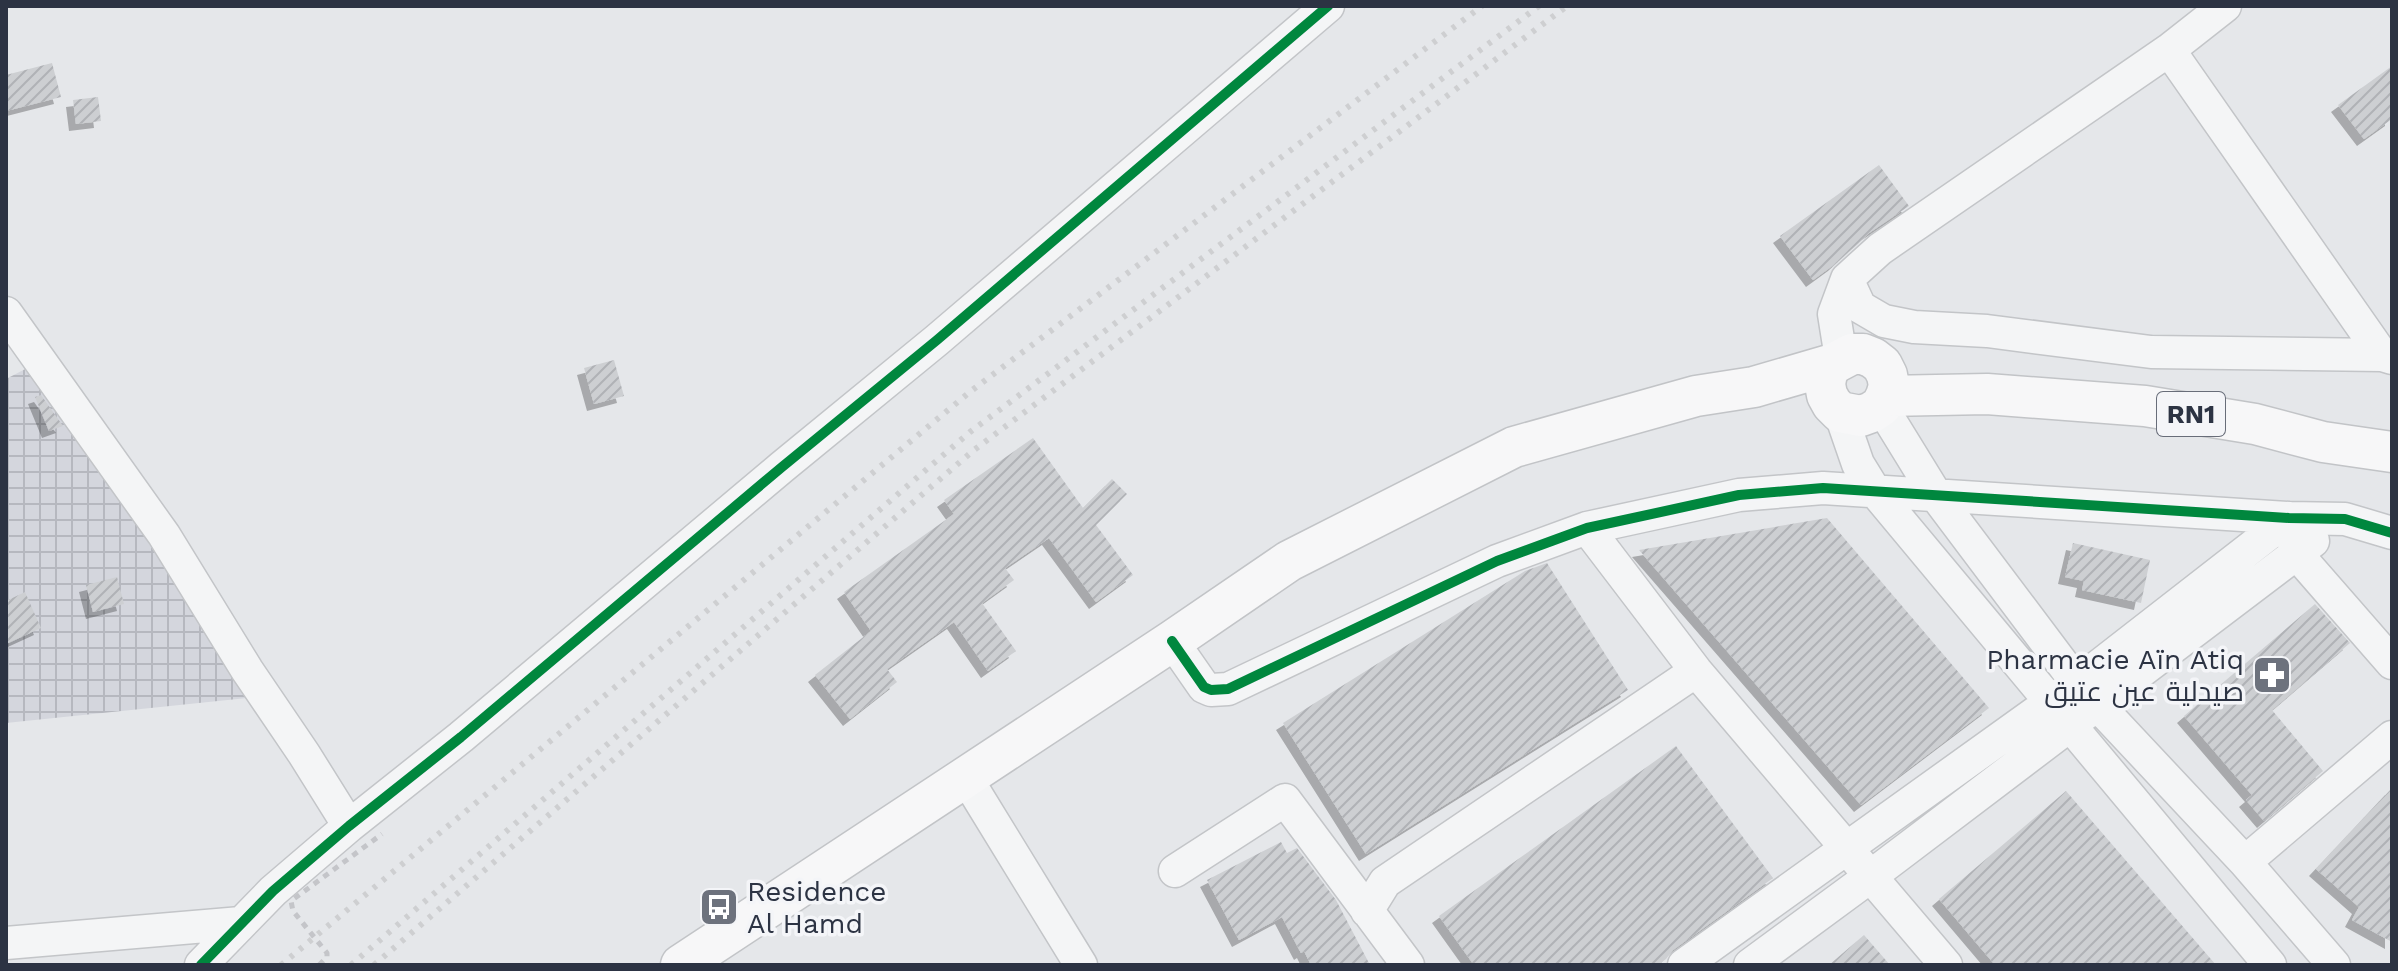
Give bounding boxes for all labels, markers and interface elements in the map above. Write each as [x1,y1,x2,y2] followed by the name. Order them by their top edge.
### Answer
[2157,392,2225,436] road number: RN1
[1986,643,2244,708] place label: Pharmacie Aïn Atiq صيدلية عين عتيق
[2251,654,2293,696] pharmacy icon: Pharmacie Aïn Atiq صيدلية عين عتيق
[747,875,886,940] place label: Residence Al Hamd
[698,886,740,928] bus stop icon: Residence Al Hamd

